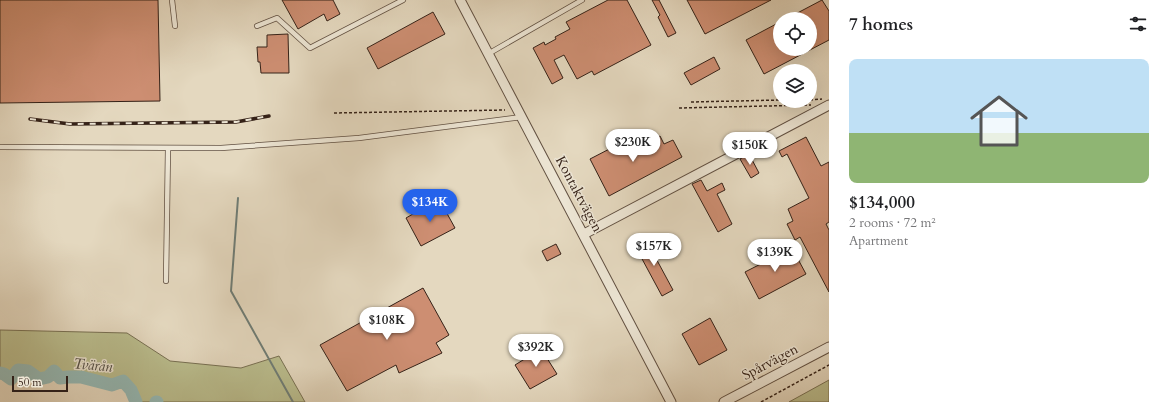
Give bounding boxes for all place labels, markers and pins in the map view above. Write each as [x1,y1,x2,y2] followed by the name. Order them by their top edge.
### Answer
[605,129,661,163] pin: $230K
[722,132,778,166] pin: $150K
[402,189,458,223] pin: $134K
[626,233,682,267] pin: $157K
[747,239,803,273] pin: $139K
[359,307,415,341] pin: $108K
[508,334,564,368] pin: $392K

